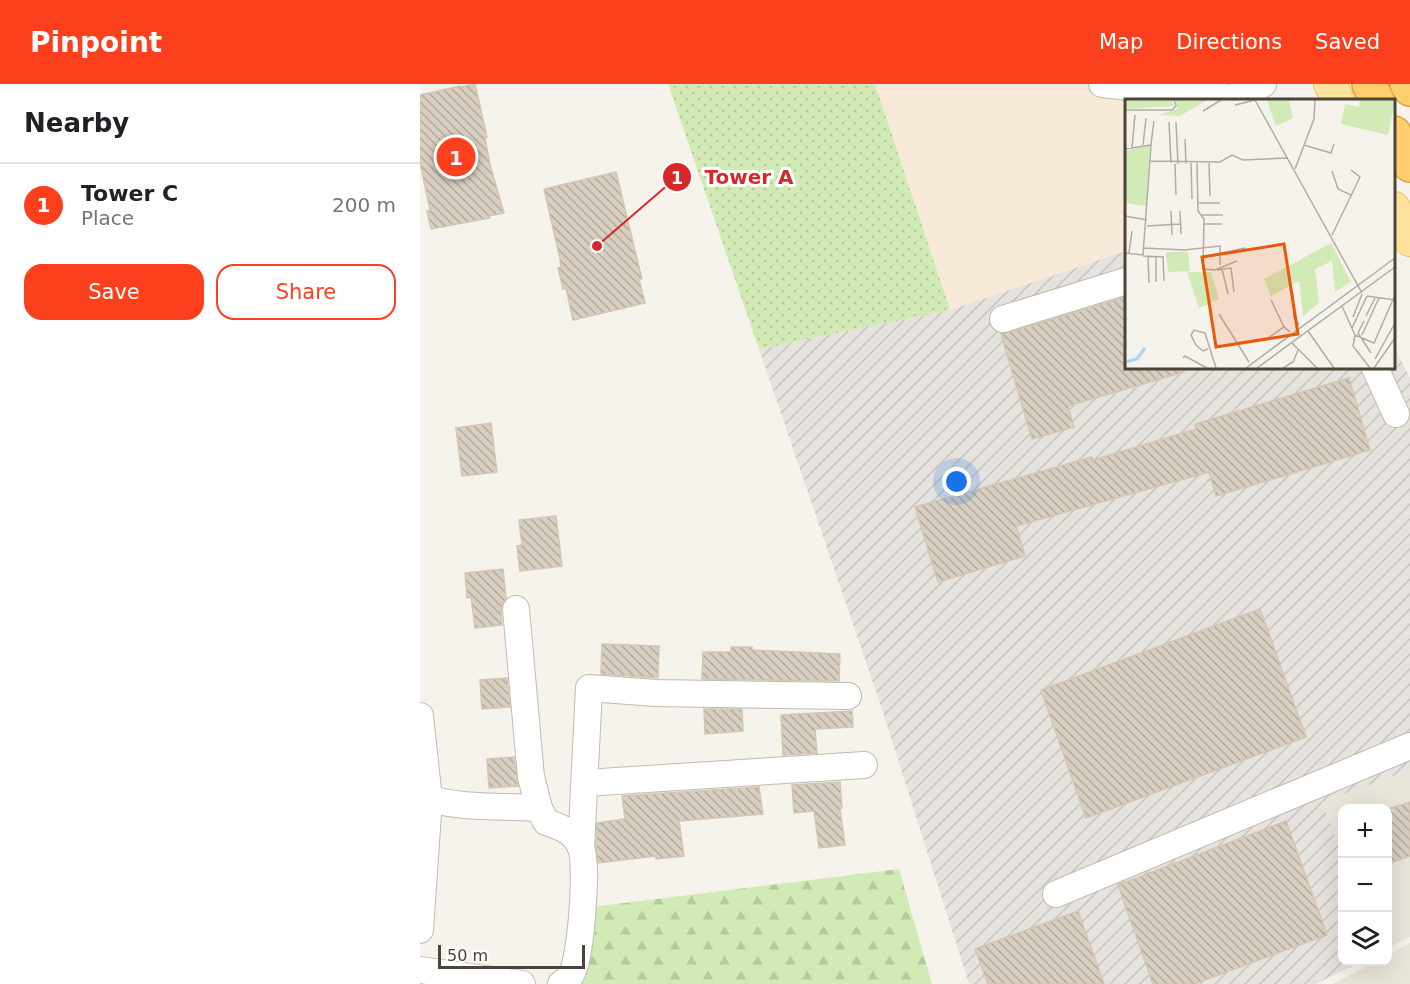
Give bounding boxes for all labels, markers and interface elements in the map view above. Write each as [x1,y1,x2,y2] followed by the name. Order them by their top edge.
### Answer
[30,26,162,59] text: Pinpoint
[1099,30,1143,54] text: Map
[1176,30,1282,54] text: Directions
[1315,30,1380,54] text: Saved
[1125,99,1395,369] inset map
[24,108,129,138] text: Nearby
[436,134,476,180] pin: 1
[662,158,805,196] callout: Tower A
[704,165,794,189] text: Tower A
[671,167,683,188] text: 1
[81,181,178,206] text: Tower C
[37,193,50,217] text: 1
[332,193,396,217] text: 200 m
[81,206,134,230] text: Place
[24,264,204,320] button: Save
[216,264,396,320] button: Share
[942,467,971,496] your location
[1338,804,1392,966] map controls
[1338,804,1392,858] button: +
[1338,858,1392,912] button: −
[1338,912,1392,966] button: layers
[438,942,585,970] scale bar
[447,946,488,965] text: 50 m

